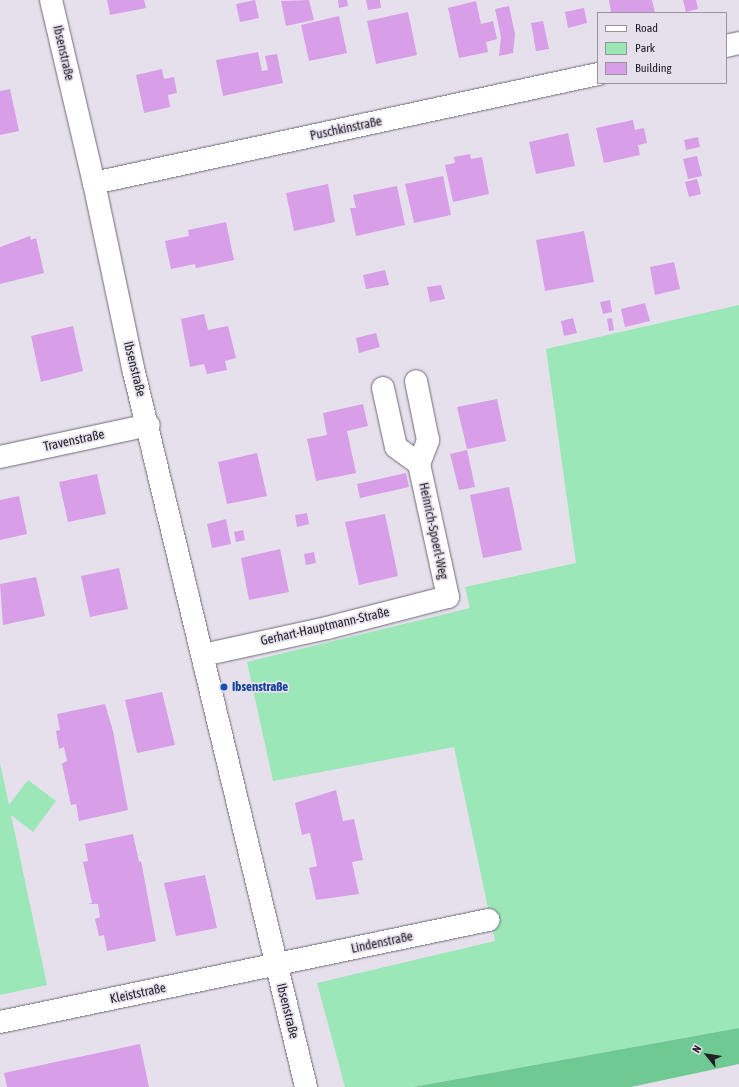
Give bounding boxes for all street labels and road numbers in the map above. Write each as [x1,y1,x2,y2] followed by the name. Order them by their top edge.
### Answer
[49,24,77,82] street label: Ibsenstraße
[309,114,383,144] street label: Puschkinstraße
[120,340,148,398] street label: Ibsenstraße
[42,427,106,455] street label: Travenstraße
[415,481,451,581] street label: Heinrich-Spoerl-Weg
[259,605,391,649] street label: Gerhart-Hauptmann-Straße
[350,929,414,957] street label: Lindenstraße
[109,980,167,1008] street label: Kleiststraße
[273,982,301,1040] street label: Ibsenstraße

